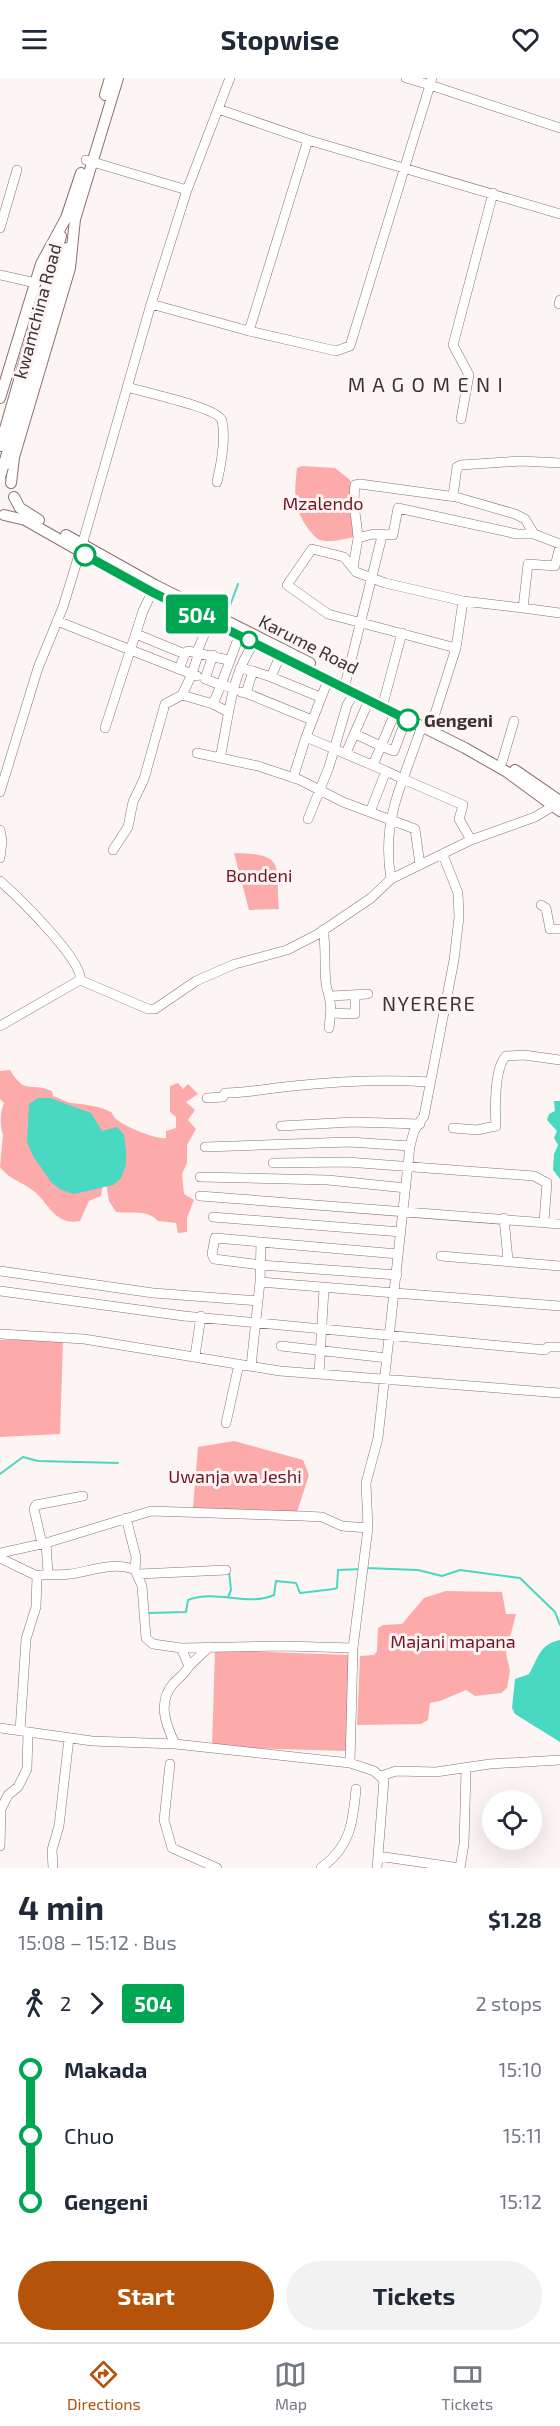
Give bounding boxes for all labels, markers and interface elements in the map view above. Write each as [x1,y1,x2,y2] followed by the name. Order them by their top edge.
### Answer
[18,23,51,56] icon: menu
[221,23,339,55] text: Stopwise
[509,23,542,56] icon: heart
[8,241,66,381] street label: kwamchina Road
[348,372,504,396] district label: M A G O M E N I
[283,492,363,514] park label: Mzalendo
[74,544,96,566] unlabelled marker
[162,594,232,634] line badge: 504
[178,602,216,627] text: 504
[255,609,363,679] street label: Karume Road
[240,631,258,649] unlabelled marker
[397,709,419,731] marker: Gengeni
[424,709,493,731] place label: Gengeni
[226,864,292,886] park label: Bondeni
[382,991,476,1015] district label: NYERERE
[168,1465,302,1487] park label: Uwanja wa Jeshi
[390,1630,516,1652] park label: Majani mapana
[482,1790,542,1850] map controls
[482,1790,542,1850] button: locate
[18,1887,104,1927] text: 4 min
[488,1906,542,1932] text: $1.28
[18,1930,177,1954] text: 15:08 – 15:12 · Bus
[18,1987,51,2020] icon: walk
[80,1987,113,2020] icon: forward
[60,1991,71,2015] text: 2
[134,1991,172,2016] text: 504
[475,1991,542,2015] text: 2 stops
[64,2056,147,2082] text: Makada
[499,2057,542,2081] text: 15:10
[64,2122,114,2148] text: Chuo
[503,2123,542,2147] text: 15:11
[64,2188,148,2214] text: Gengeni
[499,2189,542,2213] text: 15:12
[18,2261,274,2330] button: Start
[286,2261,542,2330] button: Tickets
[67,2358,141,2413] tab: Directions
[274,2358,307,2413] tab: Map
[441,2358,493,2413] tab: Tickets

